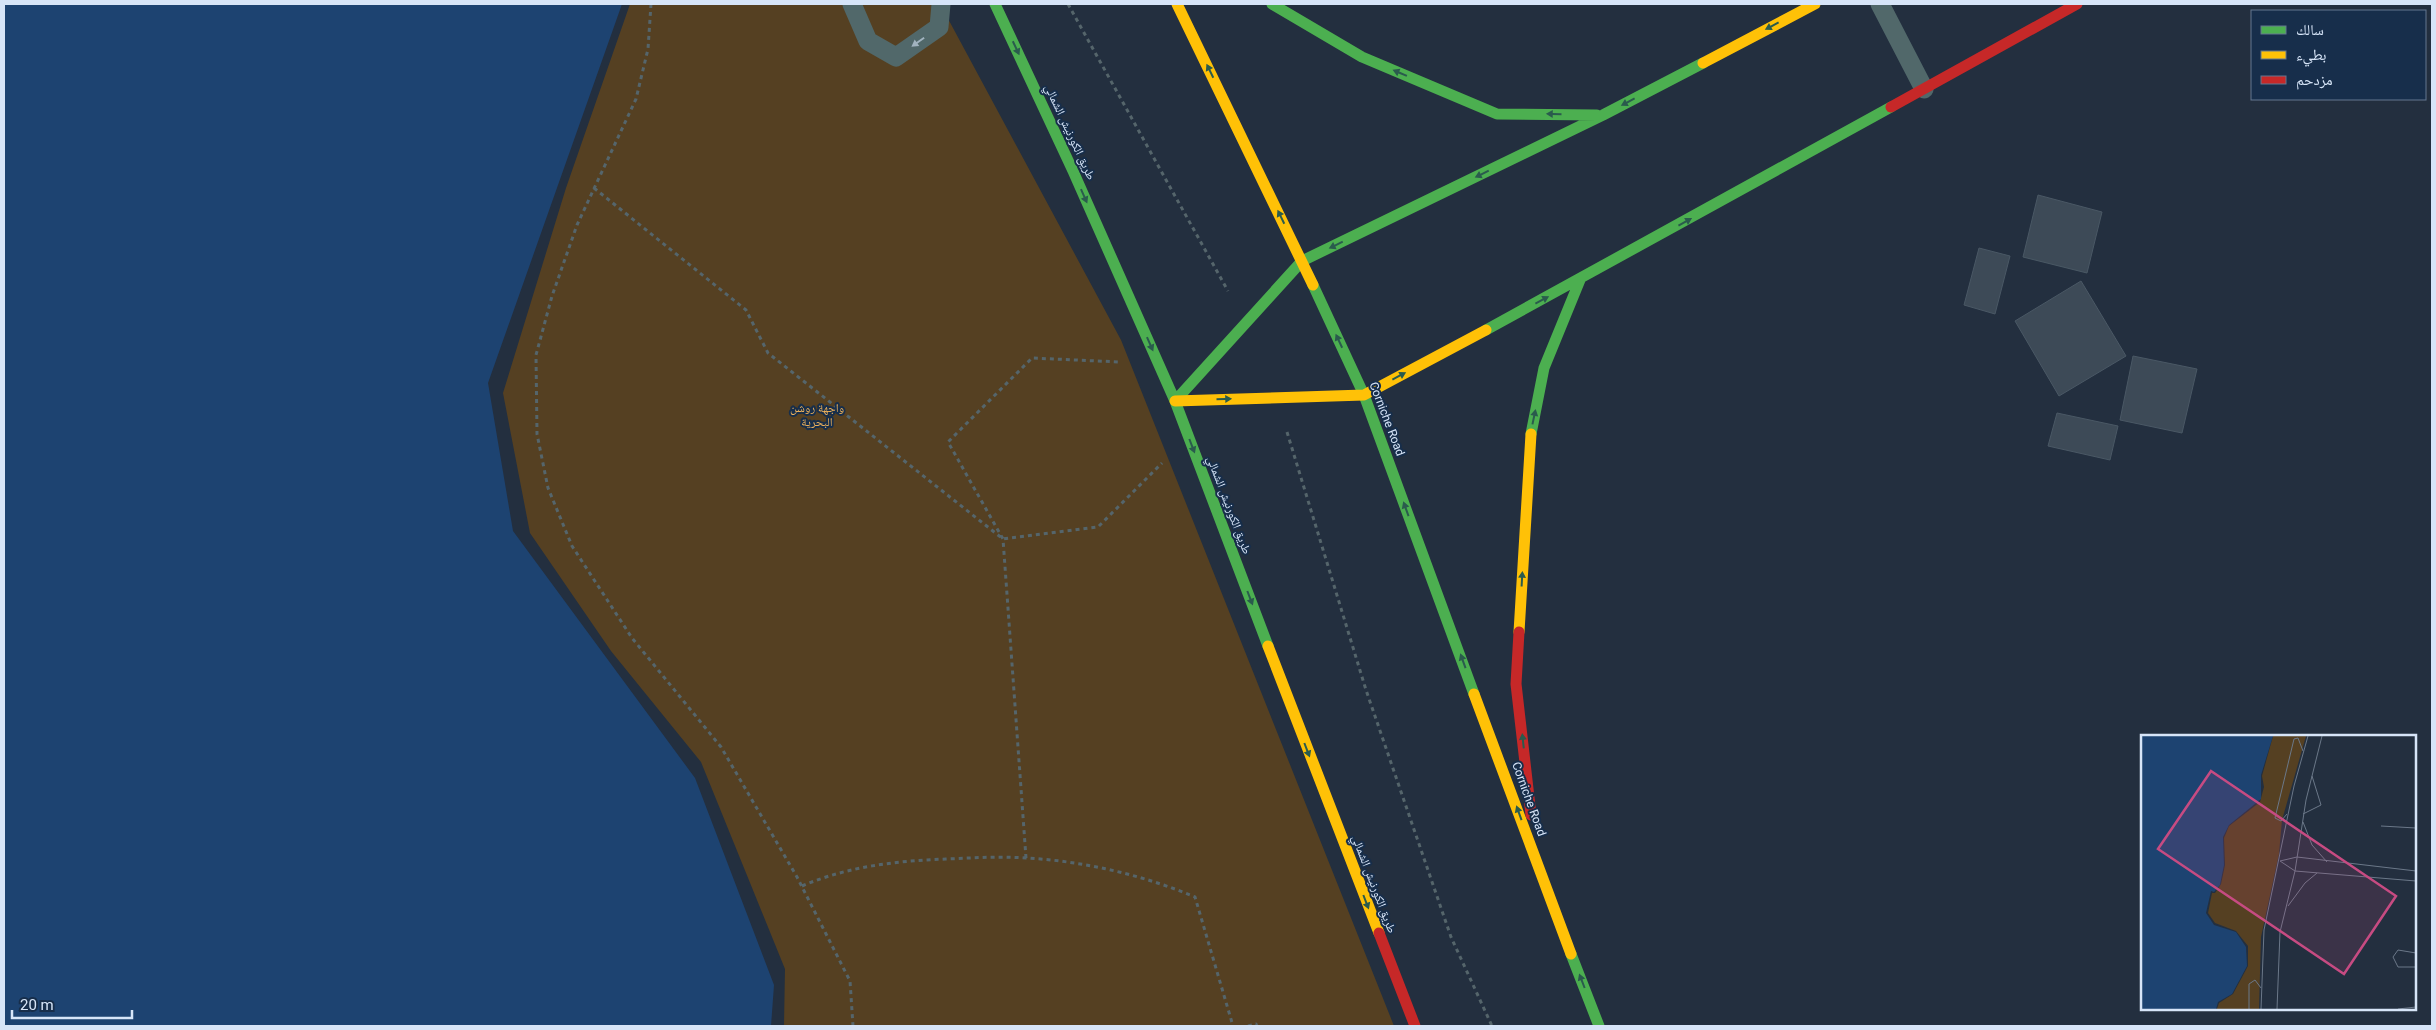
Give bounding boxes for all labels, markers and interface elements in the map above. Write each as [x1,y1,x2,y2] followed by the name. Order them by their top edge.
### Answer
[2251,10,2426,100] legend
[2296,21,2324,39] text: سالك
[1765,22,1779,30] one-way arrow
[911,37,925,47] one-way arrow
[1012,41,1020,55] one-way arrow
[2296,46,2326,67] text: بطيء
[1206,64,1214,78] one-way arrow
[1392,69,1407,77] one-way arrow
[2296,71,2333,90] text: مزدحم
[1039,82,1098,183] street label: طريق الكورنيش الشمالي
[1621,98,1635,106] one-way arrow
[1546,110,1562,118] one-way arrow
[1475,170,1490,178] one-way arrow
[1080,189,1088,203] one-way arrow
[1277,210,1285,224] one-way arrow
[1678,217,1691,226] one-way arrow
[1329,241,1343,249] one-way arrow
[1535,296,1550,304] one-way arrow
[1335,334,1344,349] one-way arrow
[1146,337,1154,351] one-way arrow
[1392,372,1406,381] one-way arrow
[1366,380,1408,458] street label: Corniche Road
[1216,395,1232,403] one-way arrow
[790,401,844,429] park label: واجهة روشن البحرية
[1531,409,1539,425] one-way arrow
[1189,439,1196,454] one-way arrow
[1201,454,1254,557] street label: طريق الكورنيش الشمالي
[1402,501,1409,516] one-way arrow
[1519,571,1527,587] one-way arrow
[1246,591,1254,606] one-way arrow
[1459,653,1467,668] one-way arrow
[1519,733,1527,749] one-way arrow
[2141,735,2416,1010] inset map
[1304,743,1311,758] one-way arrow
[1509,760,1549,838] street label: Corniche Road
[1515,805,1523,820] one-way arrow
[1346,833,1399,936] street label: طريق الكورنيش الشمالي
[1362,895,1370,910] one-way arrow
[1578,973,1586,988] one-way arrow
[12,988,132,1020] scale bar
[20,996,54,1014] text: 20 m

